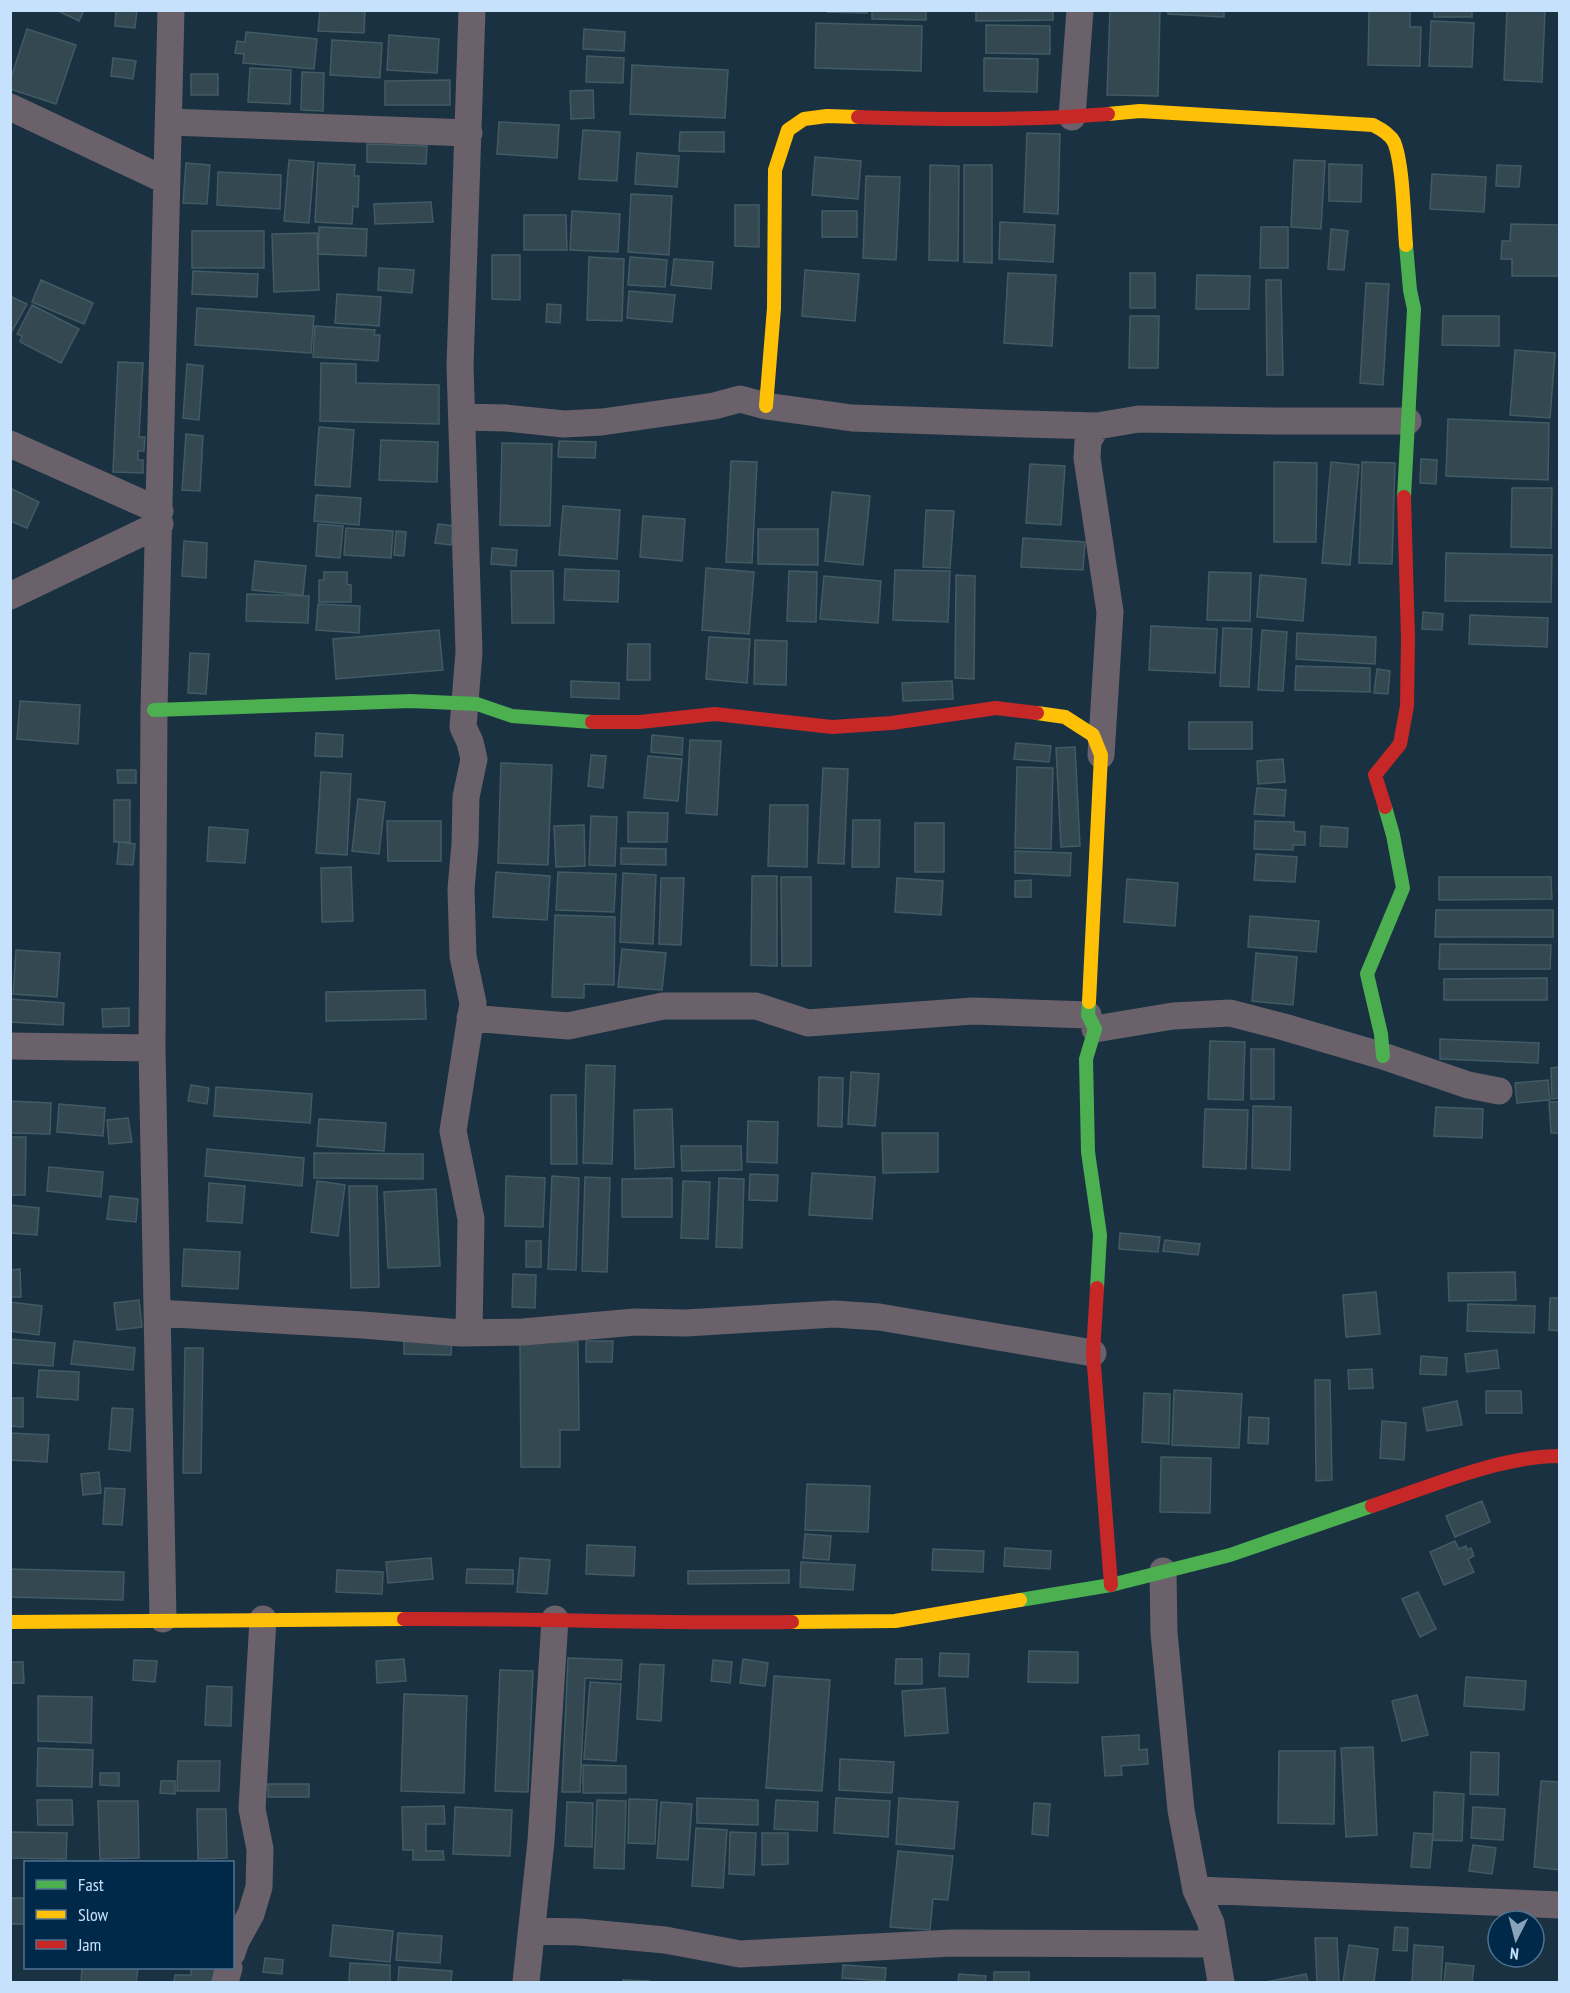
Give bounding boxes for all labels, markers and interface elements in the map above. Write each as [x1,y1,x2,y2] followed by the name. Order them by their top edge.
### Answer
[24,1861,234,1969] legend
[78,1873,104,1896] text: Fast
[78,1903,109,1926] text: Slow
[1486,1909,1546,1969] north arrow
[77,1933,101,1956] text: Jam
[1509,1944,1520,1964] text: N

